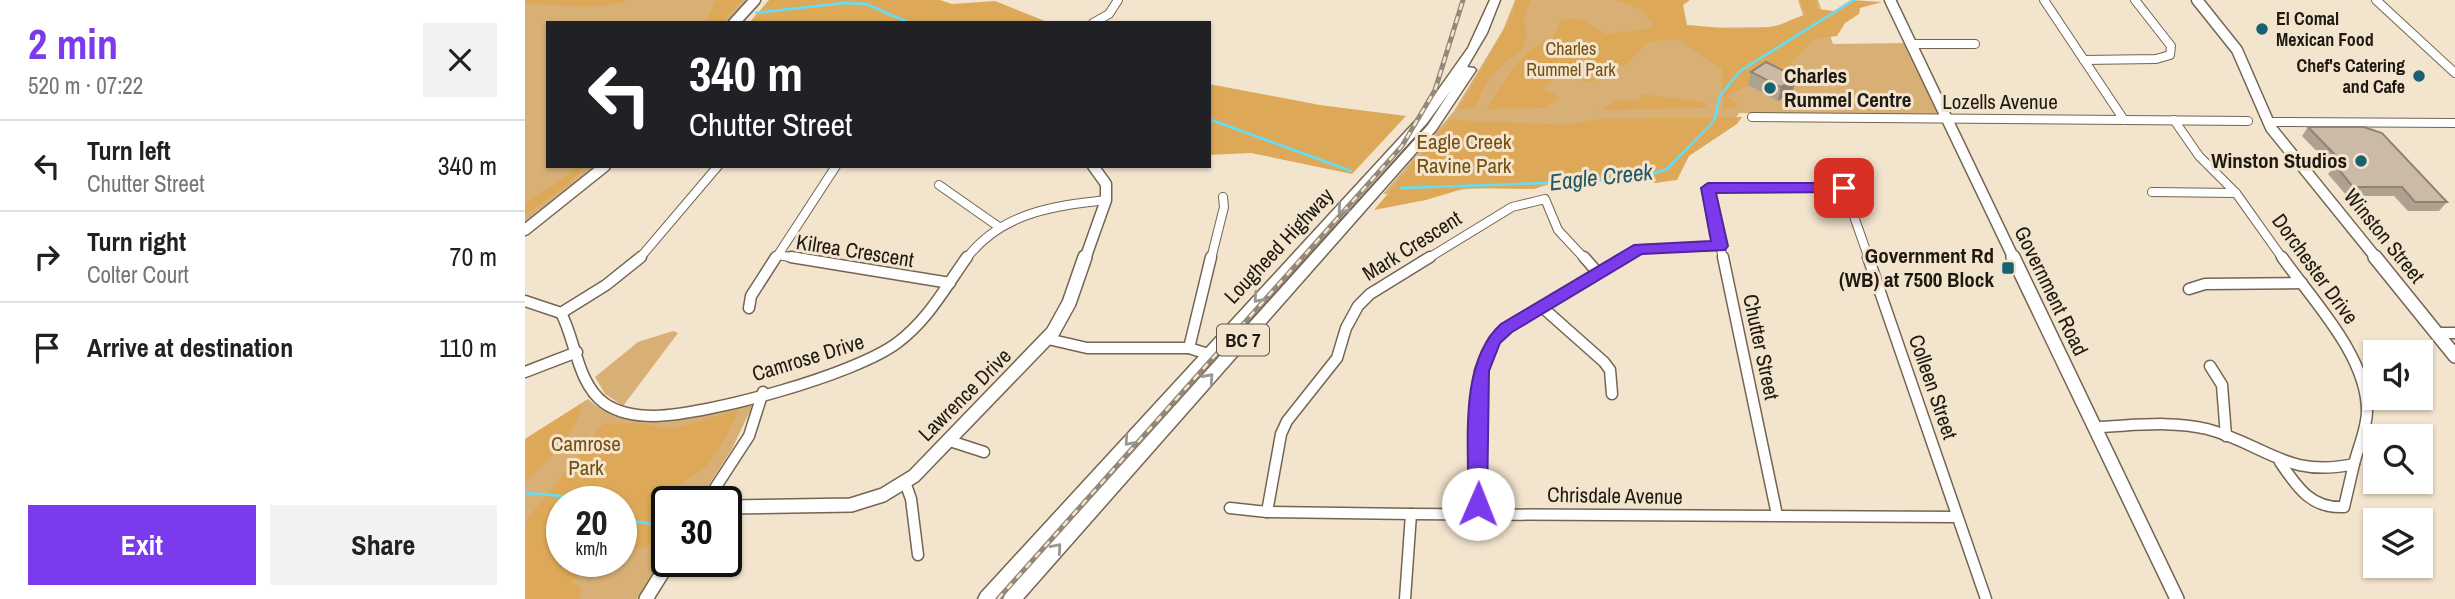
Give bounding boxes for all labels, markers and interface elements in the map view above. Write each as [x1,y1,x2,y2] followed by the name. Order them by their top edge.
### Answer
[2276,6,2374,52] place label: El Comal Mexican Food
[28,16,118,72] text: 2 min
[2254,21,2270,37] marker: El Comal Mexican Food
[423,23,497,97] button: close
[1526,36,1616,82] park label: Charles Rummel Park
[689,40,803,106] text: 340 m
[574,49,665,140] icon: left
[2297,53,2405,99] place label: Chef's Catering and Cafe
[1784,61,1911,114] place label: Charles Rummel Centre
[2411,68,2427,84] marker: Chef's Catering and Cafe
[28,70,143,101] text: 520 m · 07:22
[1762,80,1778,96] marker: Charles Rummel Centre
[1942,87,2058,116] street label: Lozells Avenue
[689,103,852,146] text: Chutter Street
[1417,127,1512,180] park label: Eagle Creek Ravine Park
[87,133,171,168] text: Turn left
[2211,146,2347,175] place label: Winston Studios
[28,147,66,185] icon: left
[438,148,497,183] text: 340 m
[2353,153,2369,169] marker: Winston Studios
[1548,156,1656,197] water label: Eagle Creek
[1814,158,1874,218] pin
[87,168,204,199] text: Chutter Street
[1825,169,1863,207] icon: arrive
[1217,181,1340,310] street label: Lougheed Highway
[2337,182,2432,289] street label: Winston Street
[1338,201,1351,214] one-way arrow
[1357,204,1467,288] street label: Mark Crescent
[2265,208,2365,330] street label: Dorchester Drive
[2008,221,2095,360] street label: Government Road
[87,224,186,259] text: Turn right
[794,227,916,274] street label: Kilrea Crescent
[28,238,66,276] icon: right
[450,239,497,274] text: 70 m
[1839,241,1994,294] place label: Government Rd (WB) at 7500 Block
[87,259,189,290] text: Colter Court
[2000,260,2016,276] marker: Government Rd (WB) at 7500 Block
[1254,290,1266,303] one-way arrow
[1736,291,1787,403] street label: Chutter Street
[1217,324,1269,356] road number: BC 7
[748,327,867,388] street label: Camrose Drive
[28,329,66,367] icon: arrive
[87,330,293,365] text: Arrive at destination
[439,330,497,365] text: 110 m
[1902,331,1965,443] street label: Colleen Street
[2363,340,2433,578] map controls
[2363,340,2433,410] button: sound
[912,342,1018,448] street label: Lawrence Drive
[1201,373,1213,386] one-way arrow
[2363,424,2433,494] button: search
[551,429,621,482] park label: Camrose Park
[1125,433,1138,446] one-way arrow
[1441,467,1515,541] position arrow
[1547,480,1683,511] street label: Chrisdale Avenue
[651,486,742,577] speed limit sign: 30
[576,499,607,546] text: 20
[28,505,256,585] button: Exit
[270,505,497,585] button: Share
[2363,508,2433,578] button: layers
[576,536,608,561] text: km/h
[1049,543,1061,556] one-way arrow

